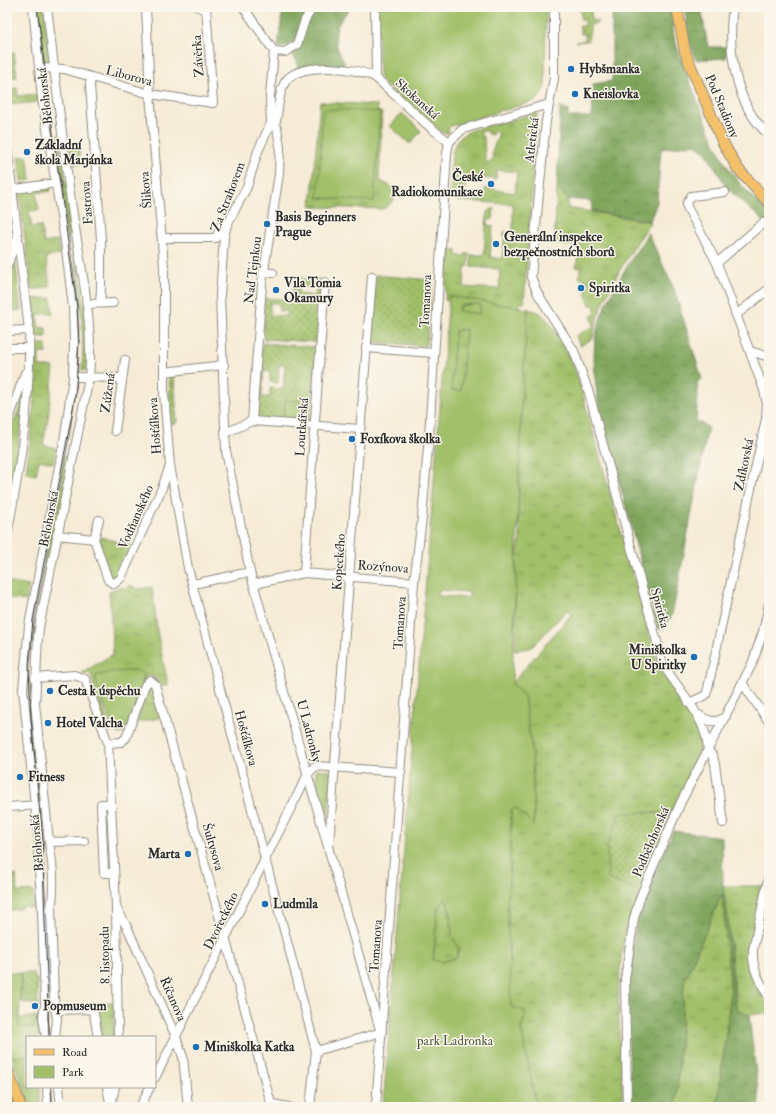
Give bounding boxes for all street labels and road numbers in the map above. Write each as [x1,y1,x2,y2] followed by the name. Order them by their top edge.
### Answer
[189,34,207,78] street label: Závěrka
[104,62,155,90] street label: Liborova
[33,66,56,125] street label: Bělohorská
[700,72,743,141] street label: Pod Stadiony
[392,75,443,123] street label: Skokanská
[521,116,543,165] street label: Atletická
[207,160,249,234] street label: Za Strahovem
[134,170,156,209] street label: Šlikova
[77,180,97,225] street label: Fastrova
[241,235,265,305] street label: Nad Tejnkou
[417,273,435,328] street label: Tomanova
[97,371,119,414] street label: Zúžená
[145,396,165,455] street label: Hošťálkova
[292,396,312,457] street label: Loutkářská
[731,437,757,493] street label: Zdíkovská
[115,482,157,552] street label: Vodňanského
[36,489,62,549] street label: Bělohorská
[329,533,350,591] street label: Kopeckého
[357,557,410,578] street label: Rozýnova
[646,586,673,631] street label: Spiritka
[390,595,410,650] street label: Tomanova
[292,698,325,765] street label: U Ladronky
[231,708,261,768] street label: Hošťálkova
[629,804,673,880] street label: Podbělohorská
[26,813,47,872] street label: Bělohorská
[198,821,229,873] street label: Šultysova
[200,889,242,953] street label: Dvořeckého
[366,918,386,973] street label: Tomanova
[96,926,115,984] street label: 8. listopadu
[156,973,192,1024] street label: Říčanova

